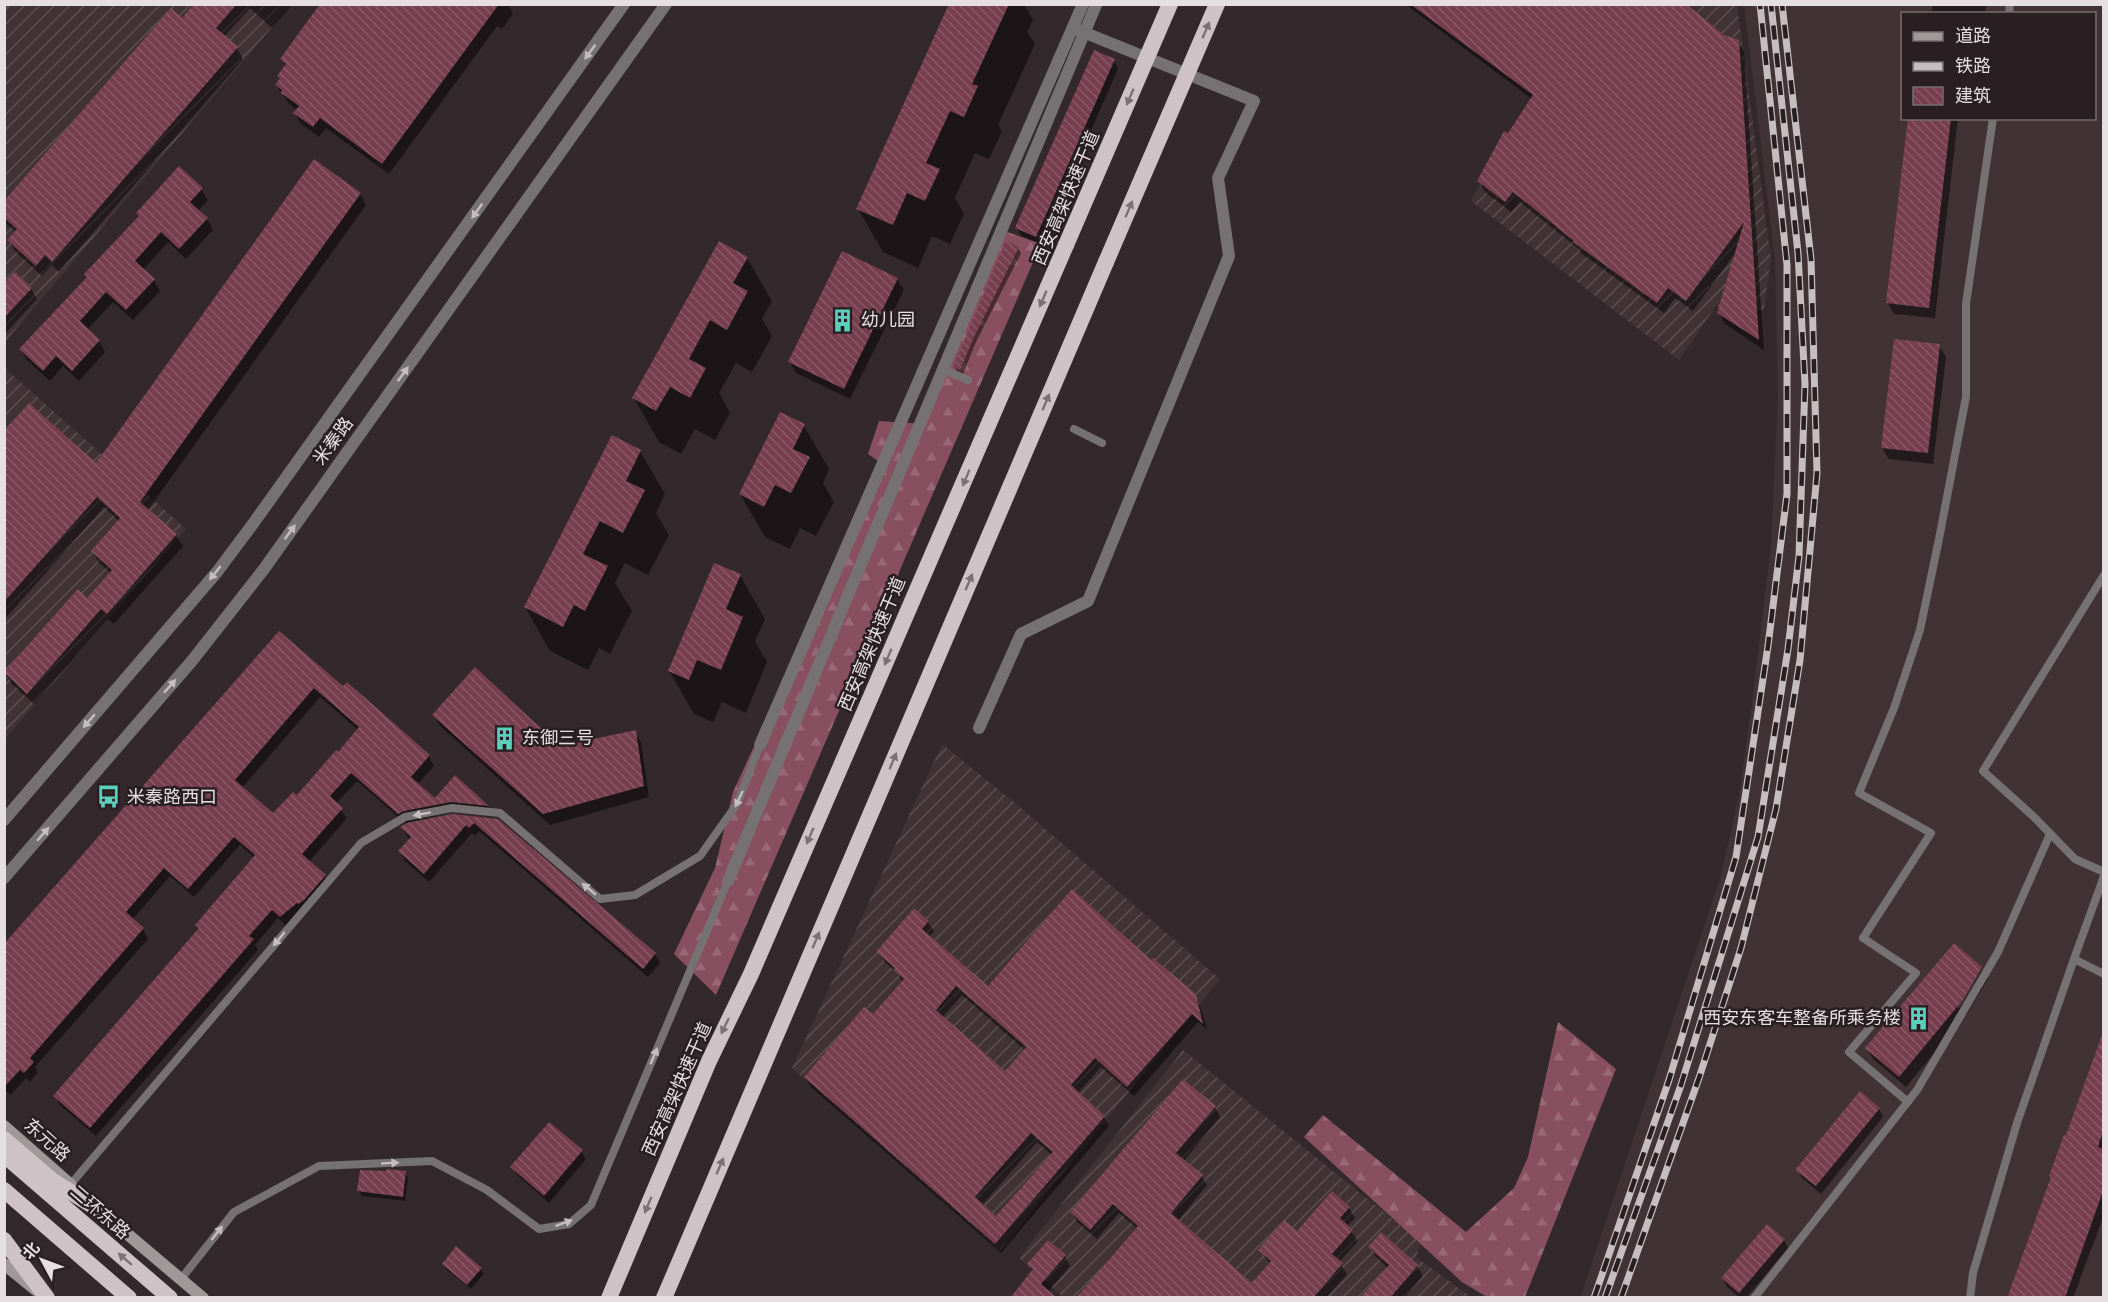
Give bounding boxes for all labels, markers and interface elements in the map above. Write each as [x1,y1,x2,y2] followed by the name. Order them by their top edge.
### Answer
[1901,12,2096,120] legend
[1202,21,1211,38] one-way arrow
[1955,24,1991,48] text: 道路
[584,44,596,60] one-way arrow
[1955,54,1991,78] text: 铁路
[1955,84,1991,108] text: 建筑
[1125,88,1135,106] one-way arrow
[1027,127,1105,269] street label: 西安高架快速干道
[1124,199,1134,217] one-way arrow
[471,202,483,218] one-way arrow
[1038,290,1048,308] one-way arrow
[830,307,856,333] building icon: 幼儿园
[861,308,915,332] place label: 幼儿园
[397,366,409,382] one-way arrow
[1041,393,1051,411] one-way arrow
[307,412,359,470] street label: 米秦路
[961,469,970,486] one-way arrow
[284,525,296,541] one-way arrow
[209,565,222,581] one-way arrow
[964,572,974,590] one-way arrow
[833,573,911,715] street label: 西安高架快速干道
[883,648,893,666] one-way arrow
[163,679,176,694] one-way arrow
[82,714,96,729] one-way arrow
[491,725,517,751] building icon: 东御三号
[522,726,594,750] place label: 东御三号
[888,752,898,770] one-way arrow
[96,784,122,810] bus stop icon: 米秦路西口
[127,785,217,809] place label: 米秦路西口
[734,791,743,808] one-way arrow
[413,809,432,818] one-way arrow
[36,827,49,842] one-way arrow
[806,827,815,844] one-way arrow
[582,883,597,896] one-way arrow
[273,931,286,947] one-way arrow
[811,931,821,949] one-way arrow
[1906,1005,1932,1031] building icon: 西安东客车整备所乘务楼
[1703,1006,1901,1030] place label: 西安东客车整备所乘务楼
[637,1018,717,1160] street label: 西安高架快速干道
[721,1018,730,1035] one-way arrow
[649,1046,659,1064] one-way arrow
[19,1113,75,1167] street label: 东元路
[715,1157,725,1175] one-way arrow
[381,1159,400,1168] one-way arrow
[65,1179,135,1245] street label: 二环东路
[643,1197,653,1215] one-way arrow
[555,1218,573,1228] one-way arrow
[211,1226,223,1241] one-way arrow
[12,1230,72,1290] north arrow
[18,1238,45,1264] text: 北
[118,1253,133,1266] one-way arrow

